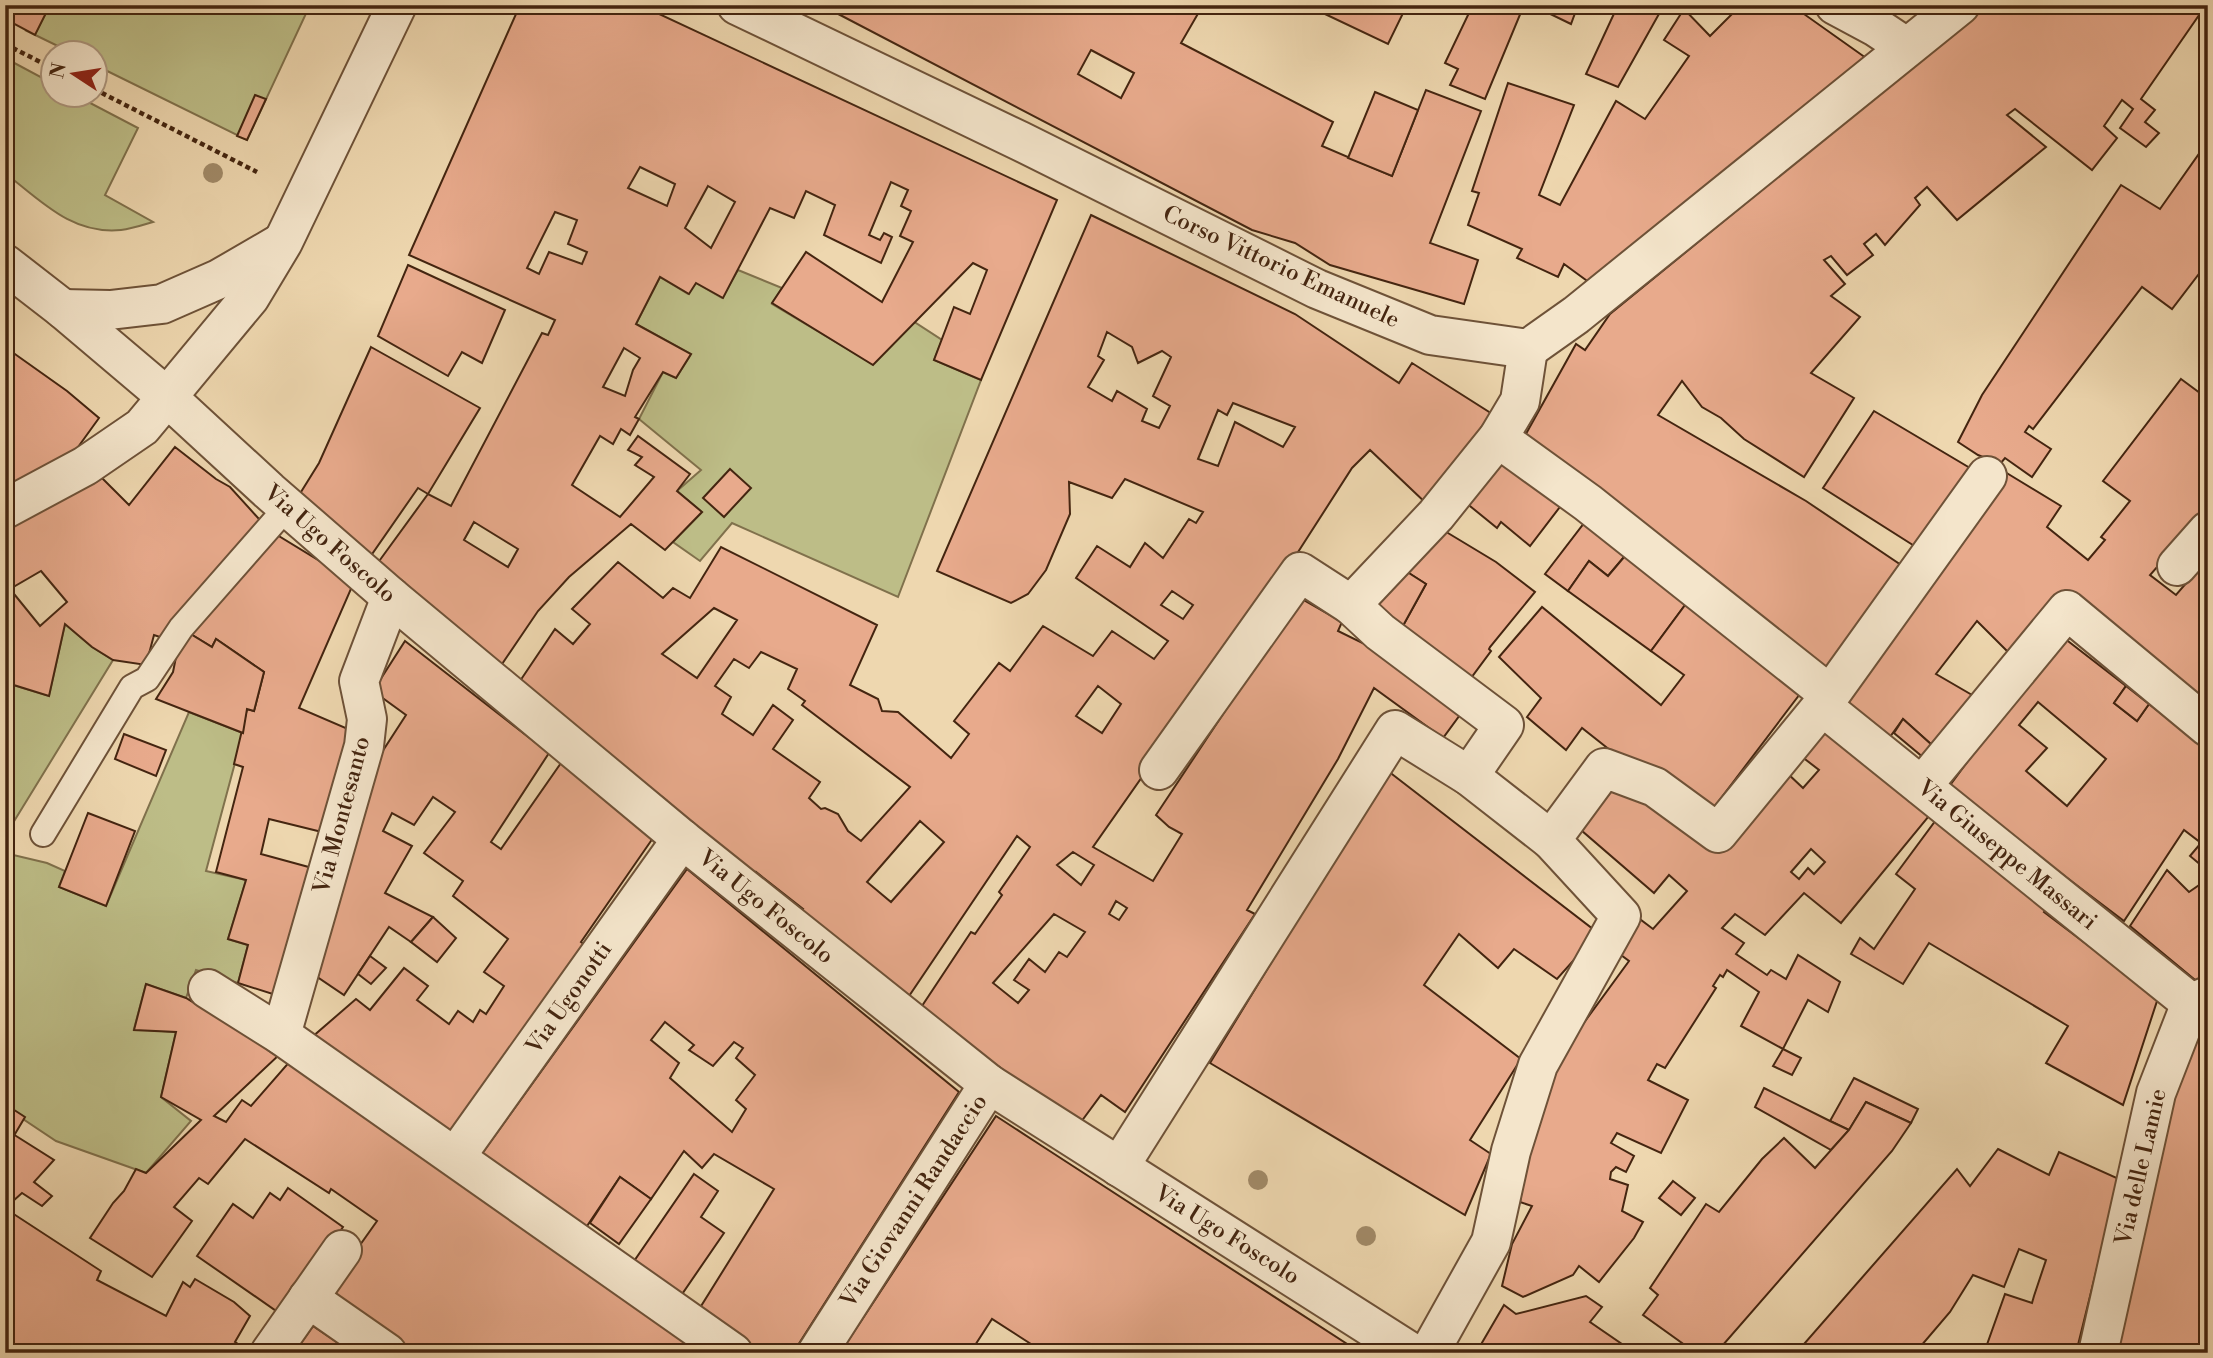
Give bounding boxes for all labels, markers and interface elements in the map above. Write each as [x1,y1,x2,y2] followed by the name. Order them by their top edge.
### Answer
[38,38,108,108] north arrow
[45,61,72,81] text: N
[1158,200,1404,334] street label: Corso Vittorio Emanuele
[257,478,402,609] street label: Via Ugo Foscolo
[307,733,376,898] street label: Via Montesanto
[1911,773,2103,936] street label: Via Giuseppe Massari
[692,843,839,970] street label: Via Ugo Foscolo
[519,936,618,1060] street label: Via Ugonotti
[2109,1086,2173,1249] street label: Via delle Lamie
[834,1089,994,1314] street label: Via Giovanni Randaccio
[1148,1179,1305,1291] street label: Via Ugo Foscolo

